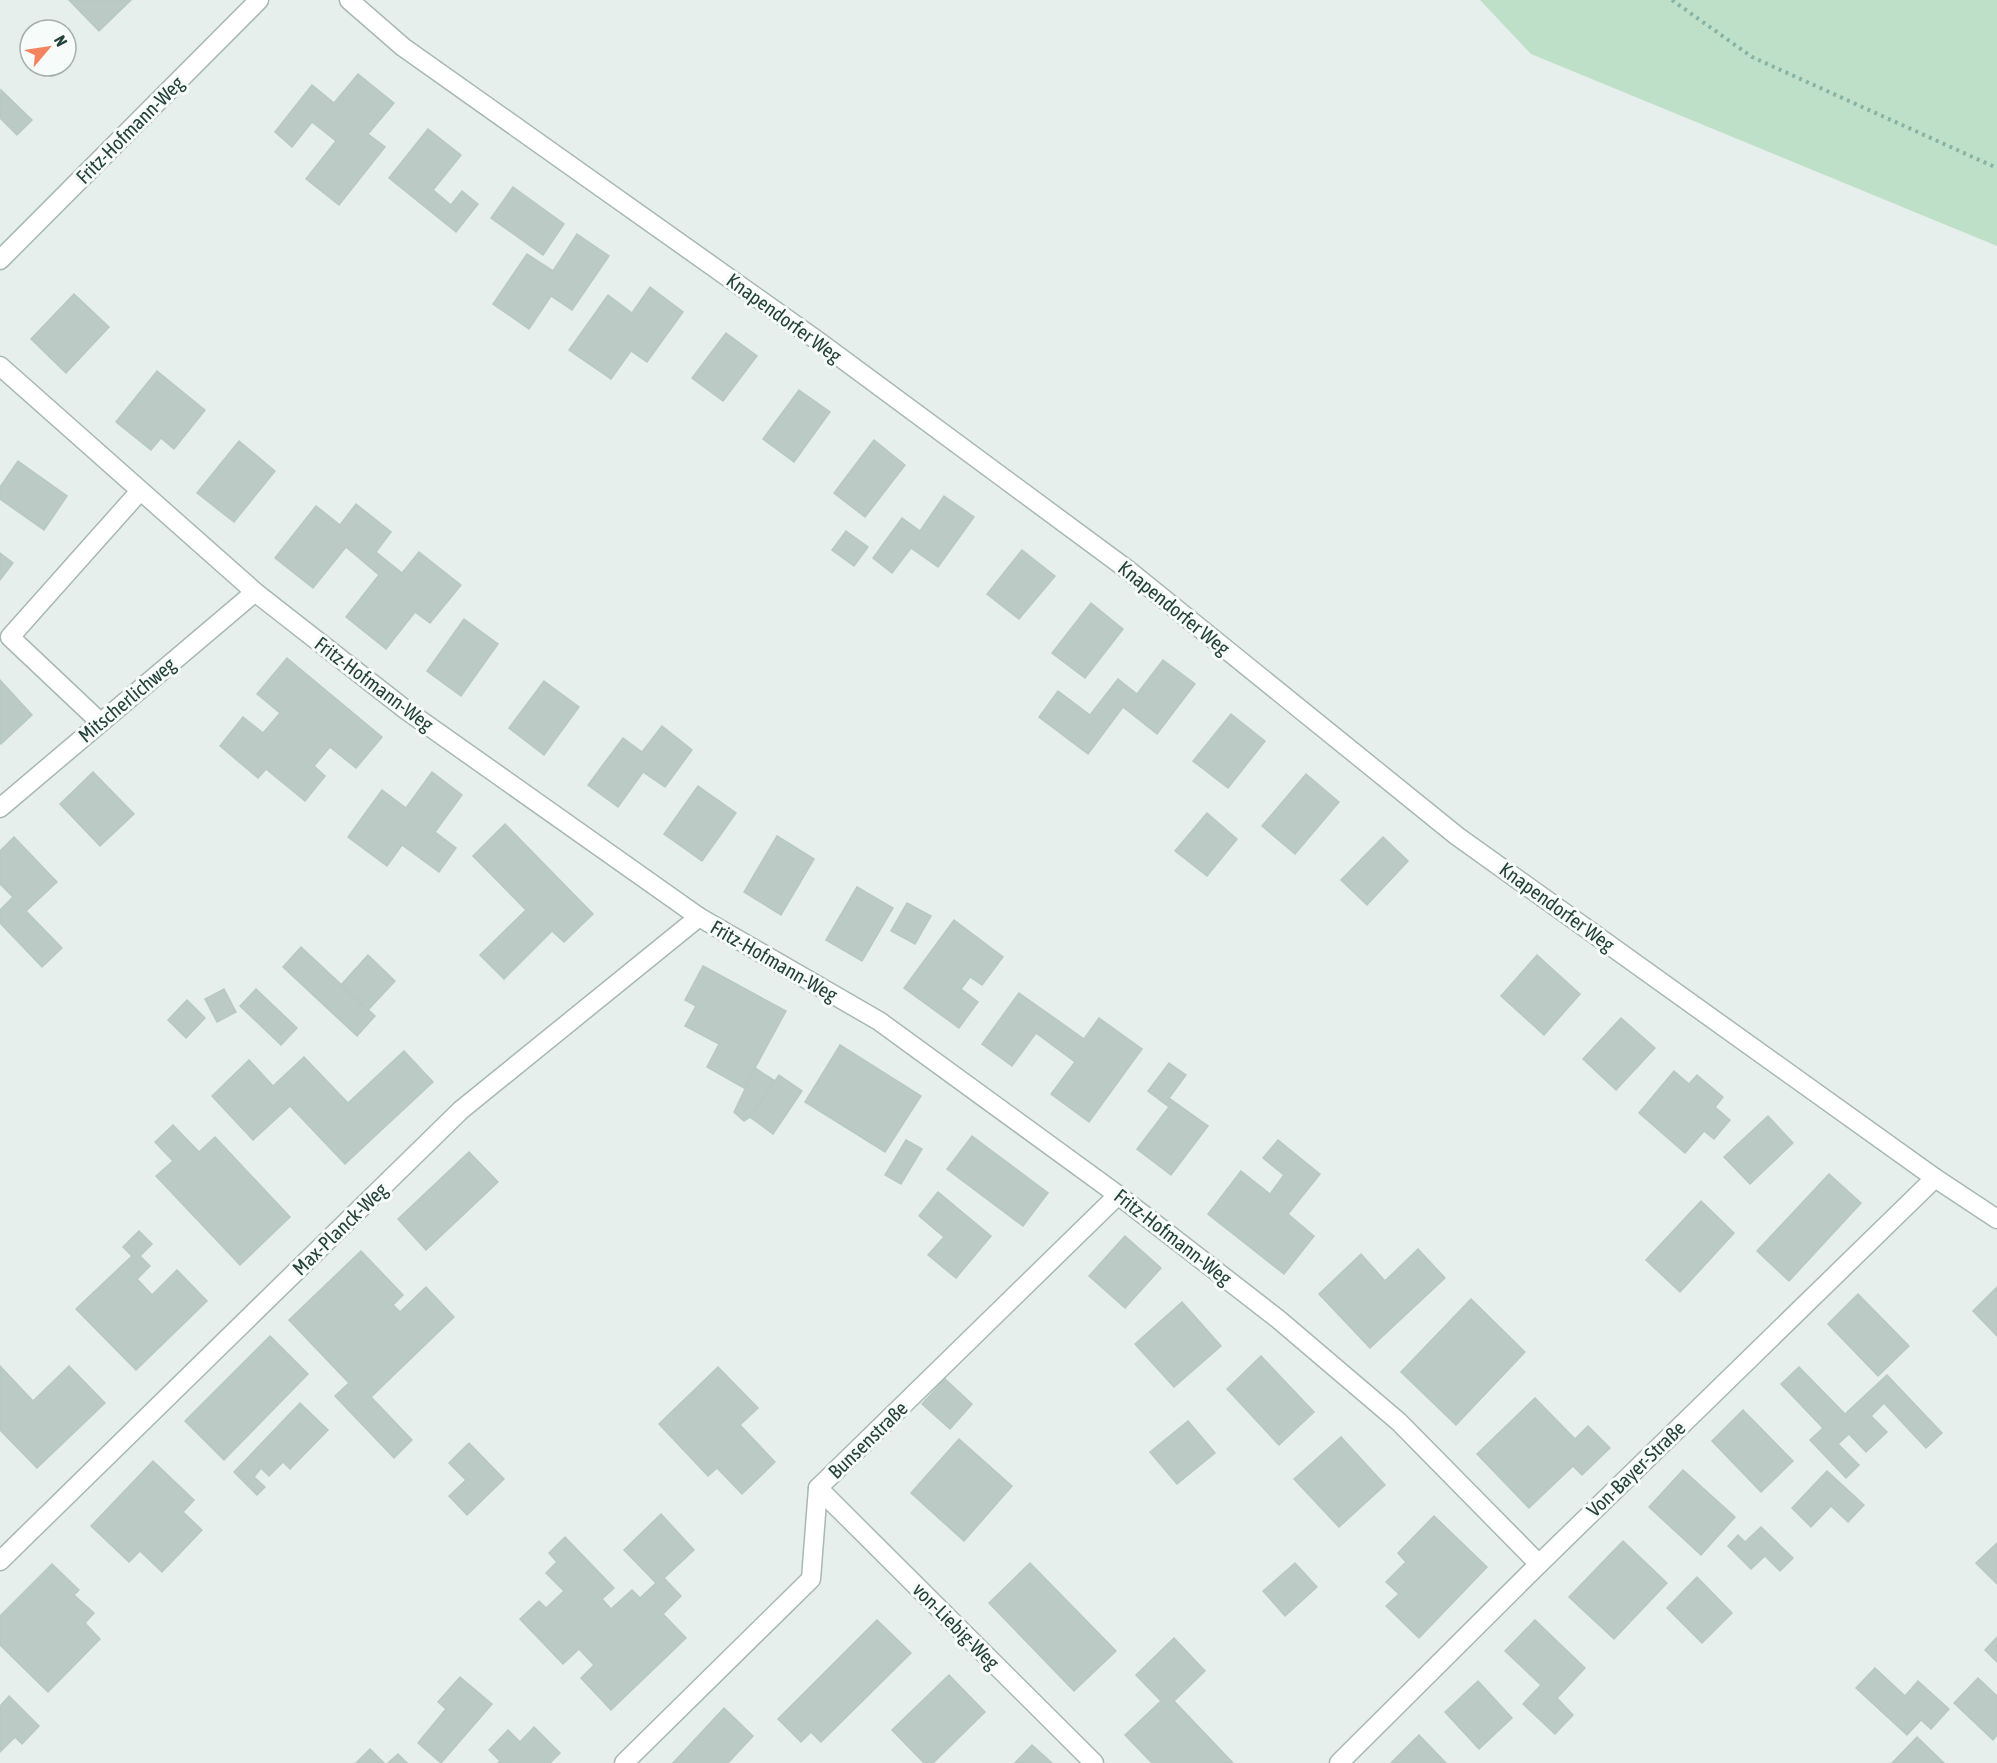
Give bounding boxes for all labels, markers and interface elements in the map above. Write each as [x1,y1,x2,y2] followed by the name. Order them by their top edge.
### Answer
[18,18,78,78] north arrow
[51,32,71,49] text: N
[71,71,188,188] street label: Fritz-Hofmann-Weg
[722,268,847,367] street label: Knapendorfer Weg
[1114,556,1235,660] street label: Knapendorfer Weg
[311,632,438,736] street label: Fritz-Hofmann-Weg
[74,652,180,747] street label: Mitscherlichweg
[1495,857,1620,956] street label: Knapendorfer Weg
[707,915,842,1006] street label: Fritz-Hofmann-Weg
[288,1177,392,1280] street label: Max-Planck-Weg
[1110,1184,1237,1290] street label: Fritz-Hofmann-Weg
[823,1396,912,1483] street label: Bunsenstraße
[1582,1416,1690,1521] street label: Von-Bayer-Straße
[908,1578,1005,1674] street label: von-Liebig-Weg

